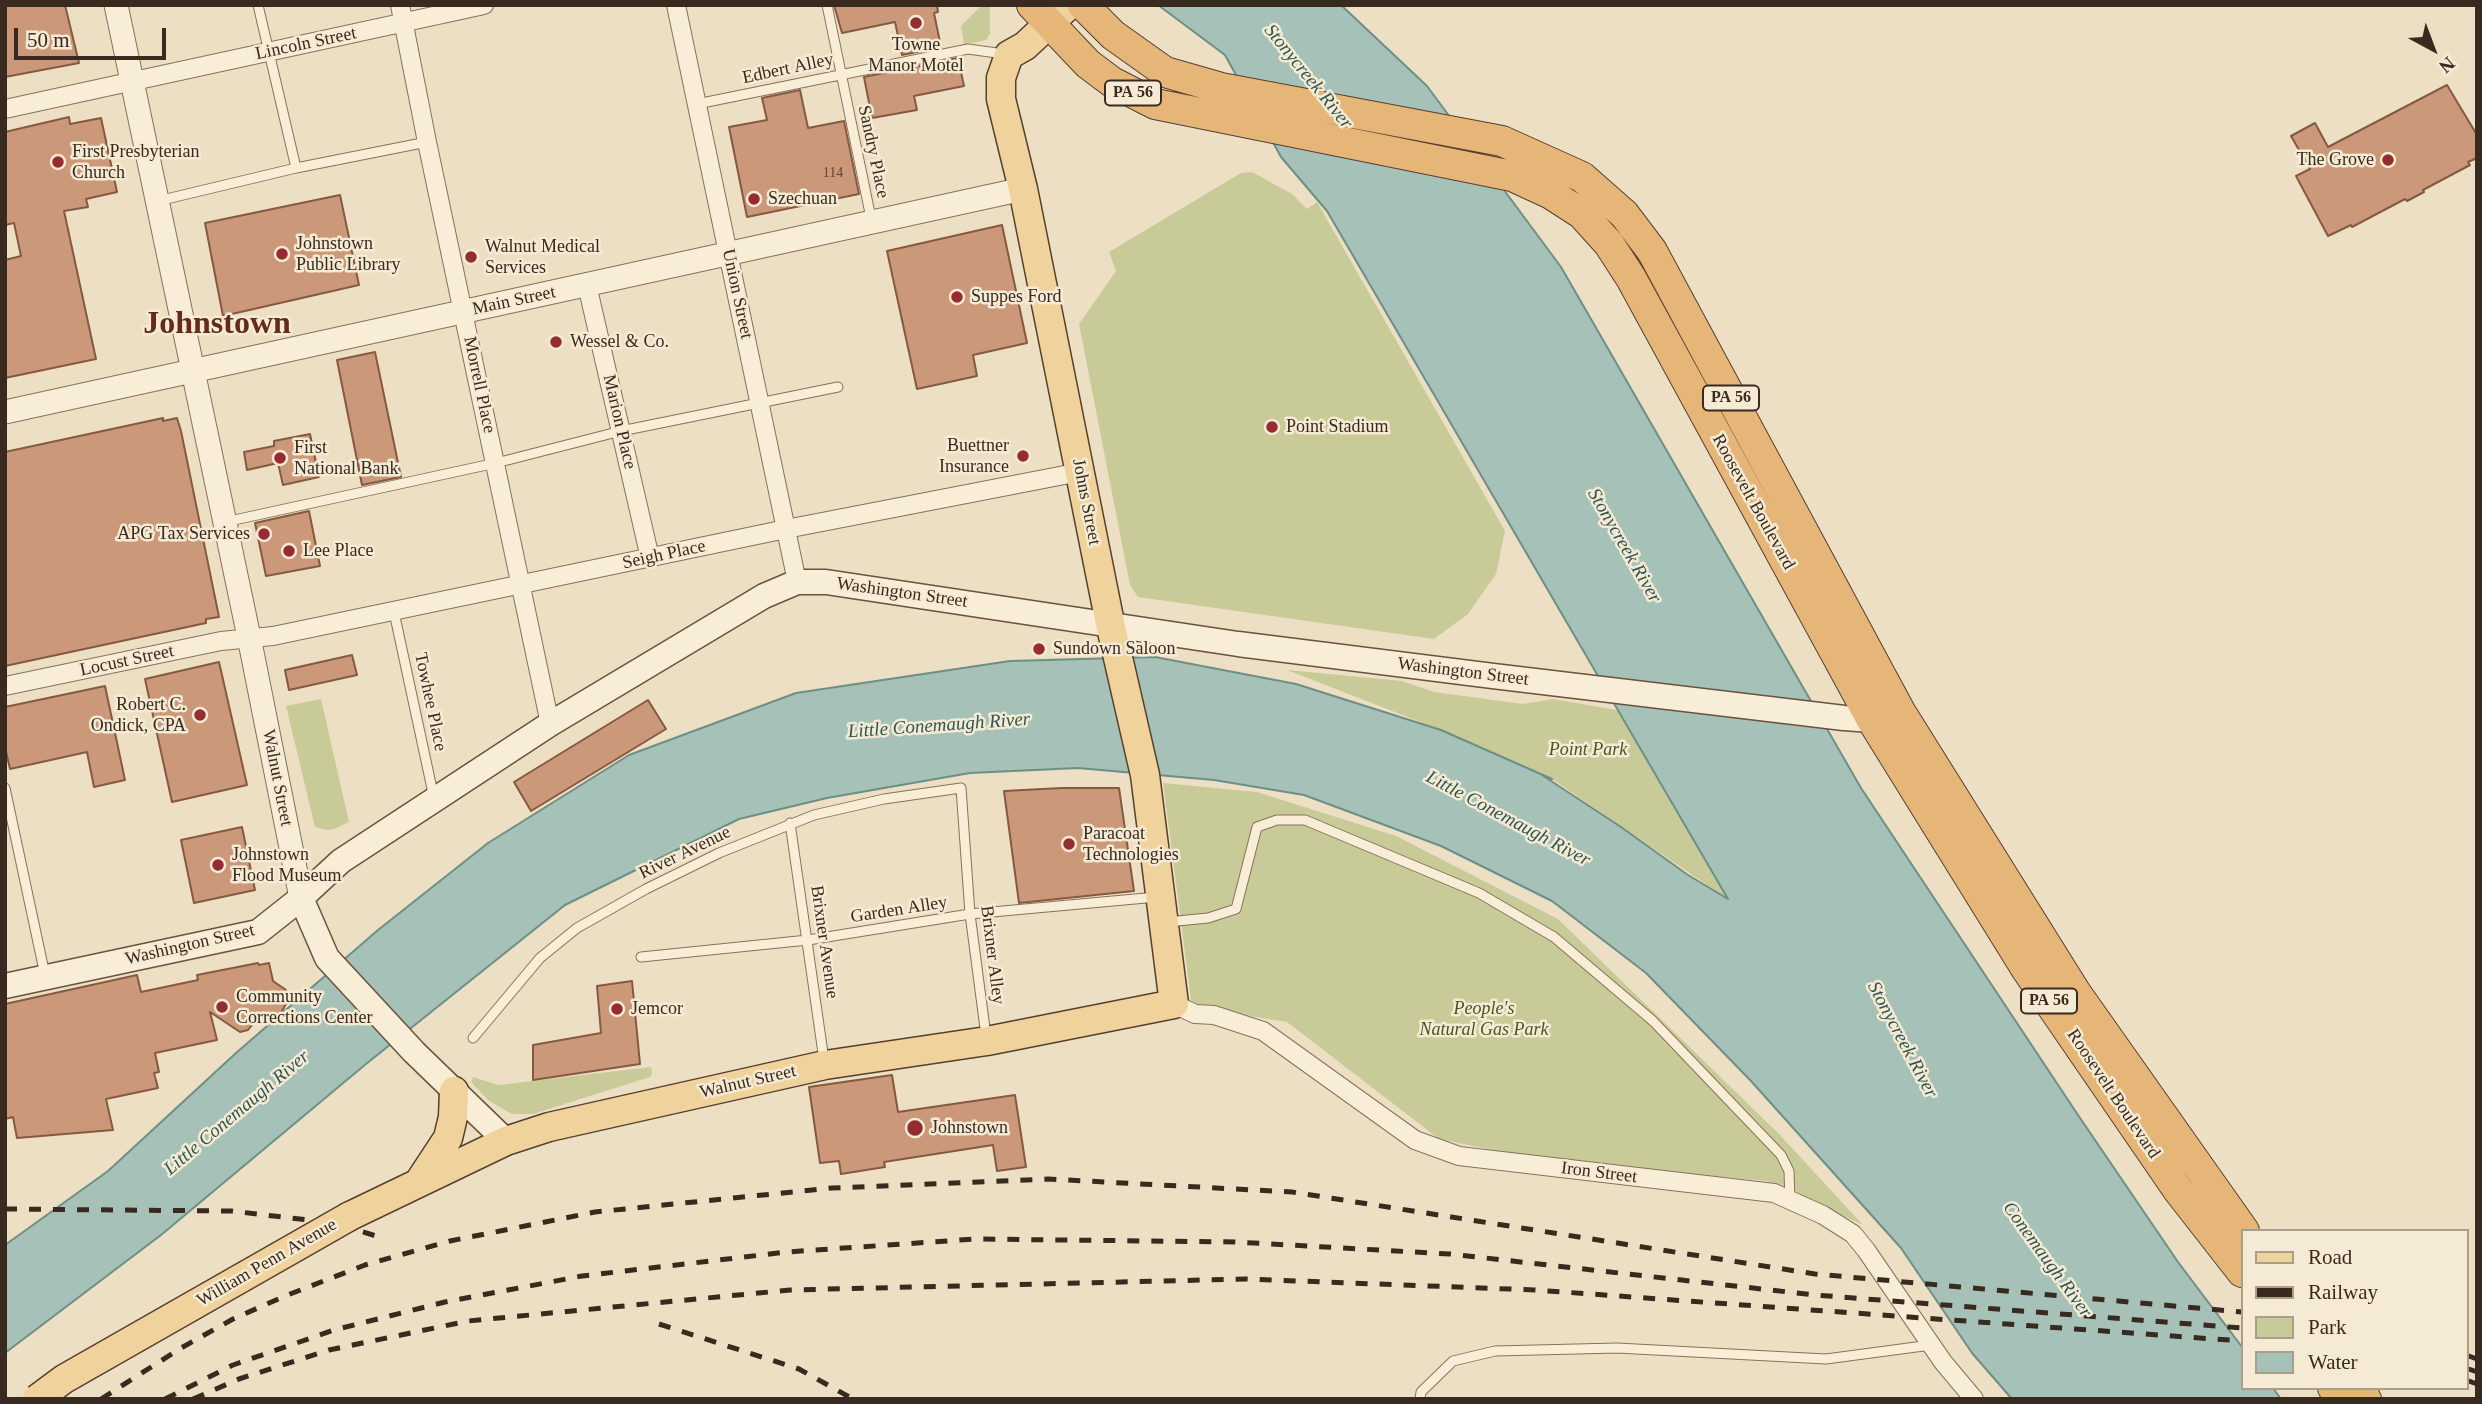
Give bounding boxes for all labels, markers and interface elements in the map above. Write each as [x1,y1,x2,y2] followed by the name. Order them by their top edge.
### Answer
[18,14,170,58] scale bar
[2398,14,2468,84] north arrow
[908,15,924,31] marker: Towne Manor Motel
[1259,20,1357,134] water label: Stonycreek River
[254,23,358,65] street label: Lincoln Street
[27,28,70,52] text: 50 m
[868,34,964,76] place label: Towne Manor Motel
[741,49,835,89] street label: Edbert Alley
[2435,53,2459,78] text: N
[1105,80,1161,106] road number: PA 56
[853,104,893,200] street label: Sandry Place
[72,141,199,184] place label: First Presbyterian Church
[2297,149,2374,171] place label: The Grove
[2380,152,2396,168] marker: The Grove
[50,154,66,170] marker: First Presbyterian Church
[823,165,843,181] house number: 114
[768,188,837,210] place label: Szechuan
[746,191,762,207] marker: Szechuan
[296,233,400,276] place label: Johnstown Public Library
[485,236,600,278] place label: Walnut Medical Services
[274,246,290,262] marker: Johnstown Public Library
[717,247,757,341] street label: Union Street
[463,249,479,265] marker: Walnut Medical Services
[470,282,558,320] street label: Main Street
[971,286,1062,308] place label: Suppes Ford
[949,289,965,305] marker: Suppes Ford
[143,306,291,344] district label: Johnstown
[570,331,669,353] place label: Wessel & Co.
[548,334,564,350] marker: Wessel & Co.
[458,335,500,435] street label: Morrell Place
[598,373,640,471] street label: Marion Place
[1703,386,1759,410] road number: PA 56
[1286,416,1389,438] place label: Point Stadium
[1264,419,1280,435] marker: Point Stadium
[1707,431,1799,573] street label: Roosevelt Boulevard
[939,435,1009,478] place label: Buettner Insurance
[294,437,398,480] place label: First National Bank
[1015,448,1031,464] marker: Buettner Insurance
[272,450,288,466] marker: First National Bank
[1067,457,1105,547] street label: Johns Street
[1582,485,1666,607] water label: Stonycreek River
[117,523,250,545] place label: APG Tax Services
[256,526,272,542] marker: APG Tax Services
[620,536,708,574] street label: Seigh Place
[303,540,373,562] place label: Lee Place
[281,543,297,559] marker: Lee Place
[835,573,969,613] street label: Washington Street
[1053,638,1176,660] place label: Sundown Saloon
[78,641,176,681] street label: Locust Street
[1031,641,1047,657] marker: Sundown Saloon
[409,651,451,753] street label: Towhee Place
[1396,653,1530,691] street label: Washington Street
[91,694,186,736] place label: Robert C. Ondick, CPA
[192,707,208,723] marker: Robert C. Ondick, CPA
[847,708,1031,744] water label: Little Conemaugh River
[257,728,297,828] street label: Walnut Street
[1549,739,1627,761] park label: Point Park
[1422,766,1594,872] water label: Little Conemaugh River
[636,822,734,884] street label: River Avenue
[1083,823,1179,866] place label: Paracoat Technologies
[1061,836,1077,852] marker: Paracoat Technologies
[232,844,342,886] place label: Johnstown Flood Museum
[210,857,226,873] marker: Johnstown Flood Museum
[805,884,843,1000] street label: Brixner Avenue
[849,892,949,928] street label: Garden Alley
[975,904,1009,1006] street label: Brixner Alley
[123,920,257,970] street label: Washington Street
[1862,978,1942,1102] water label: Stonycreek River
[236,986,372,1028] place label: Community Corrections Center
[2021,988,2077,1014] road number: PA 56
[631,998,683,1020] place label: Jemcor
[1419,998,1549,1040] park label: People's Natural Gas Park
[214,999,230,1015] marker: Community Corrections Center
[609,1001,625,1017] marker: Jemcor
[2062,1025,2164,1163] street label: Roosevelt Boulevard
[160,1046,314,1180] water label: Little Conemaugh River
[698,1060,798,1104] street label: Walnut Street
[931,1117,1008,1139] place label: Johnstown
[905,1118,925,1138] marker: Johnstown
[1560,1158,1638,1188] street label: Iron Street
[1997,1198,2097,1322] water label: Conemaugh River
[193,1214,341,1312] street label: William Penn Avenue
[2240,1229,2468,1390] legend
[2308,1245,2352,1269] text: Road
[2308,1280,2378,1304] text: Railway
[2308,1315,2347,1339] text: Park
[2308,1350,2358,1374] text: Water

